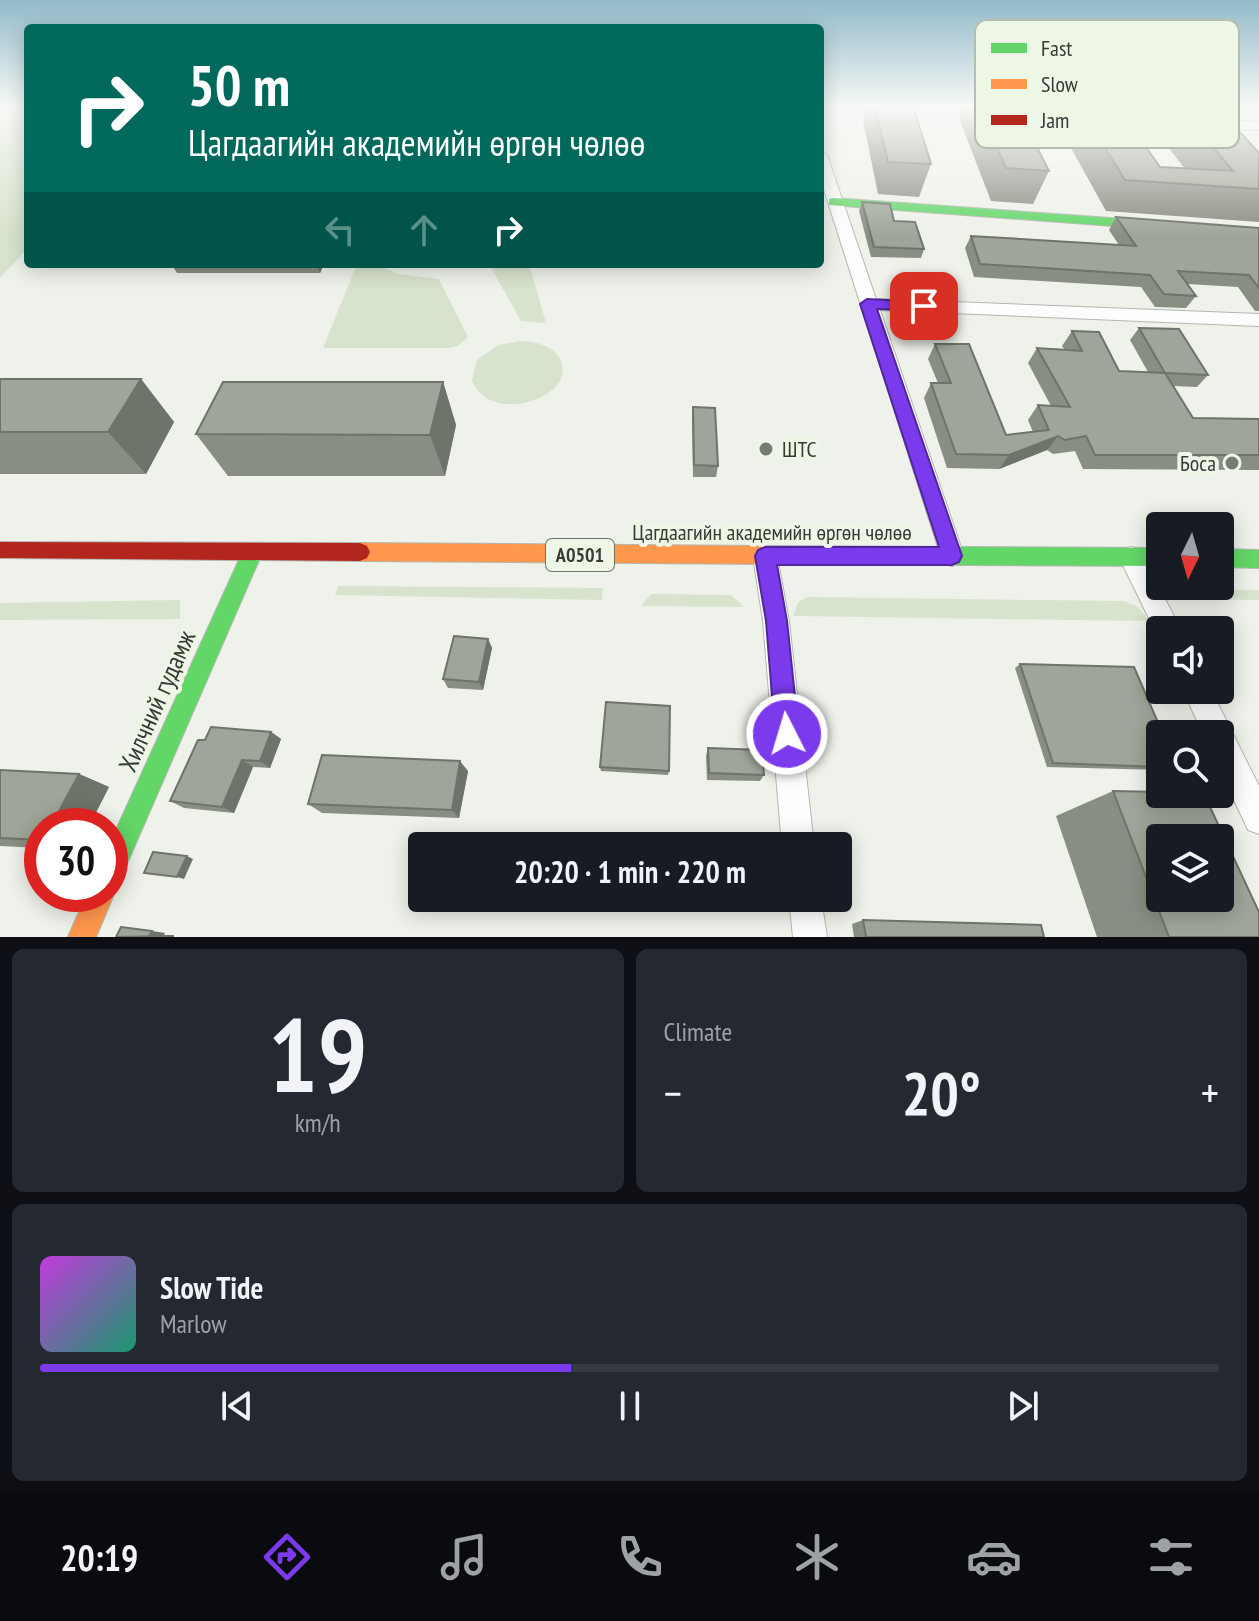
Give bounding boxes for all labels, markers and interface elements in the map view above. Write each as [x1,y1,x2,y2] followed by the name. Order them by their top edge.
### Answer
[975,20,1239,148] legend
[1041,34,1072,62] text: Fast
[188,49,290,121] text: 50 m
[56,56,160,160] icon: right
[1041,70,1078,98] text: Slow
[1040,106,1069,134] text: Jam
[188,119,645,166] text: Цагдаагийн академийн өргөн чөлөө
[318,208,362,252] icon: left
[402,208,446,252] icon: ahead
[486,208,530,252] icon: right
[890,272,958,340] pin
[902,284,946,328] icon: arrive
[782,435,816,463] place label: ШТС
[757,440,775,458] marker: ШТС
[1180,449,1216,477] place label: Боса
[1223,454,1241,472] marker: Боса
[1146,512,1234,600] north arrow
[1146,512,1234,912] map controls
[632,518,912,546] street label: Цагдаагийн академийн өргөн чөлөө
[546,539,614,571] road number: A0501
[1146,616,1234,704] button: sound
[111,625,202,777] street label: Хилчний гудамж
[745,692,829,776] position arrow
[1146,720,1234,808] button: search
[24,808,128,912] speed limit sign: 30
[1146,824,1234,912] button: layers
[514,852,746,891] text: 20:20 · 1 min · 220 m
[268,986,367,1121] text: 19
[664,1015,732,1048] text: Climate
[902,1054,981,1132] text: 20°
[664,1064,682,1121] text: −
[1201,1064,1219,1121] text: +
[295,1106,341,1139] text: km/h
[160,1268,263,1307] text: Slow Tide
[160,1307,226,1340] text: Marlow
[215,1384,259,1428] icon: previous
[608,1384,652,1428] icon: pause
[1001,1384,1045,1428] icon: next
[259,1529,315,1585] icon: directions
[436,1529,492,1585] icon: music
[612,1529,668,1585] icon: phone
[789,1529,845,1585] icon: climate
[966,1529,1022,1585] icon: car
[1143,1529,1199,1585] icon: filters
[60,1534,138,1581] text: 20:19

